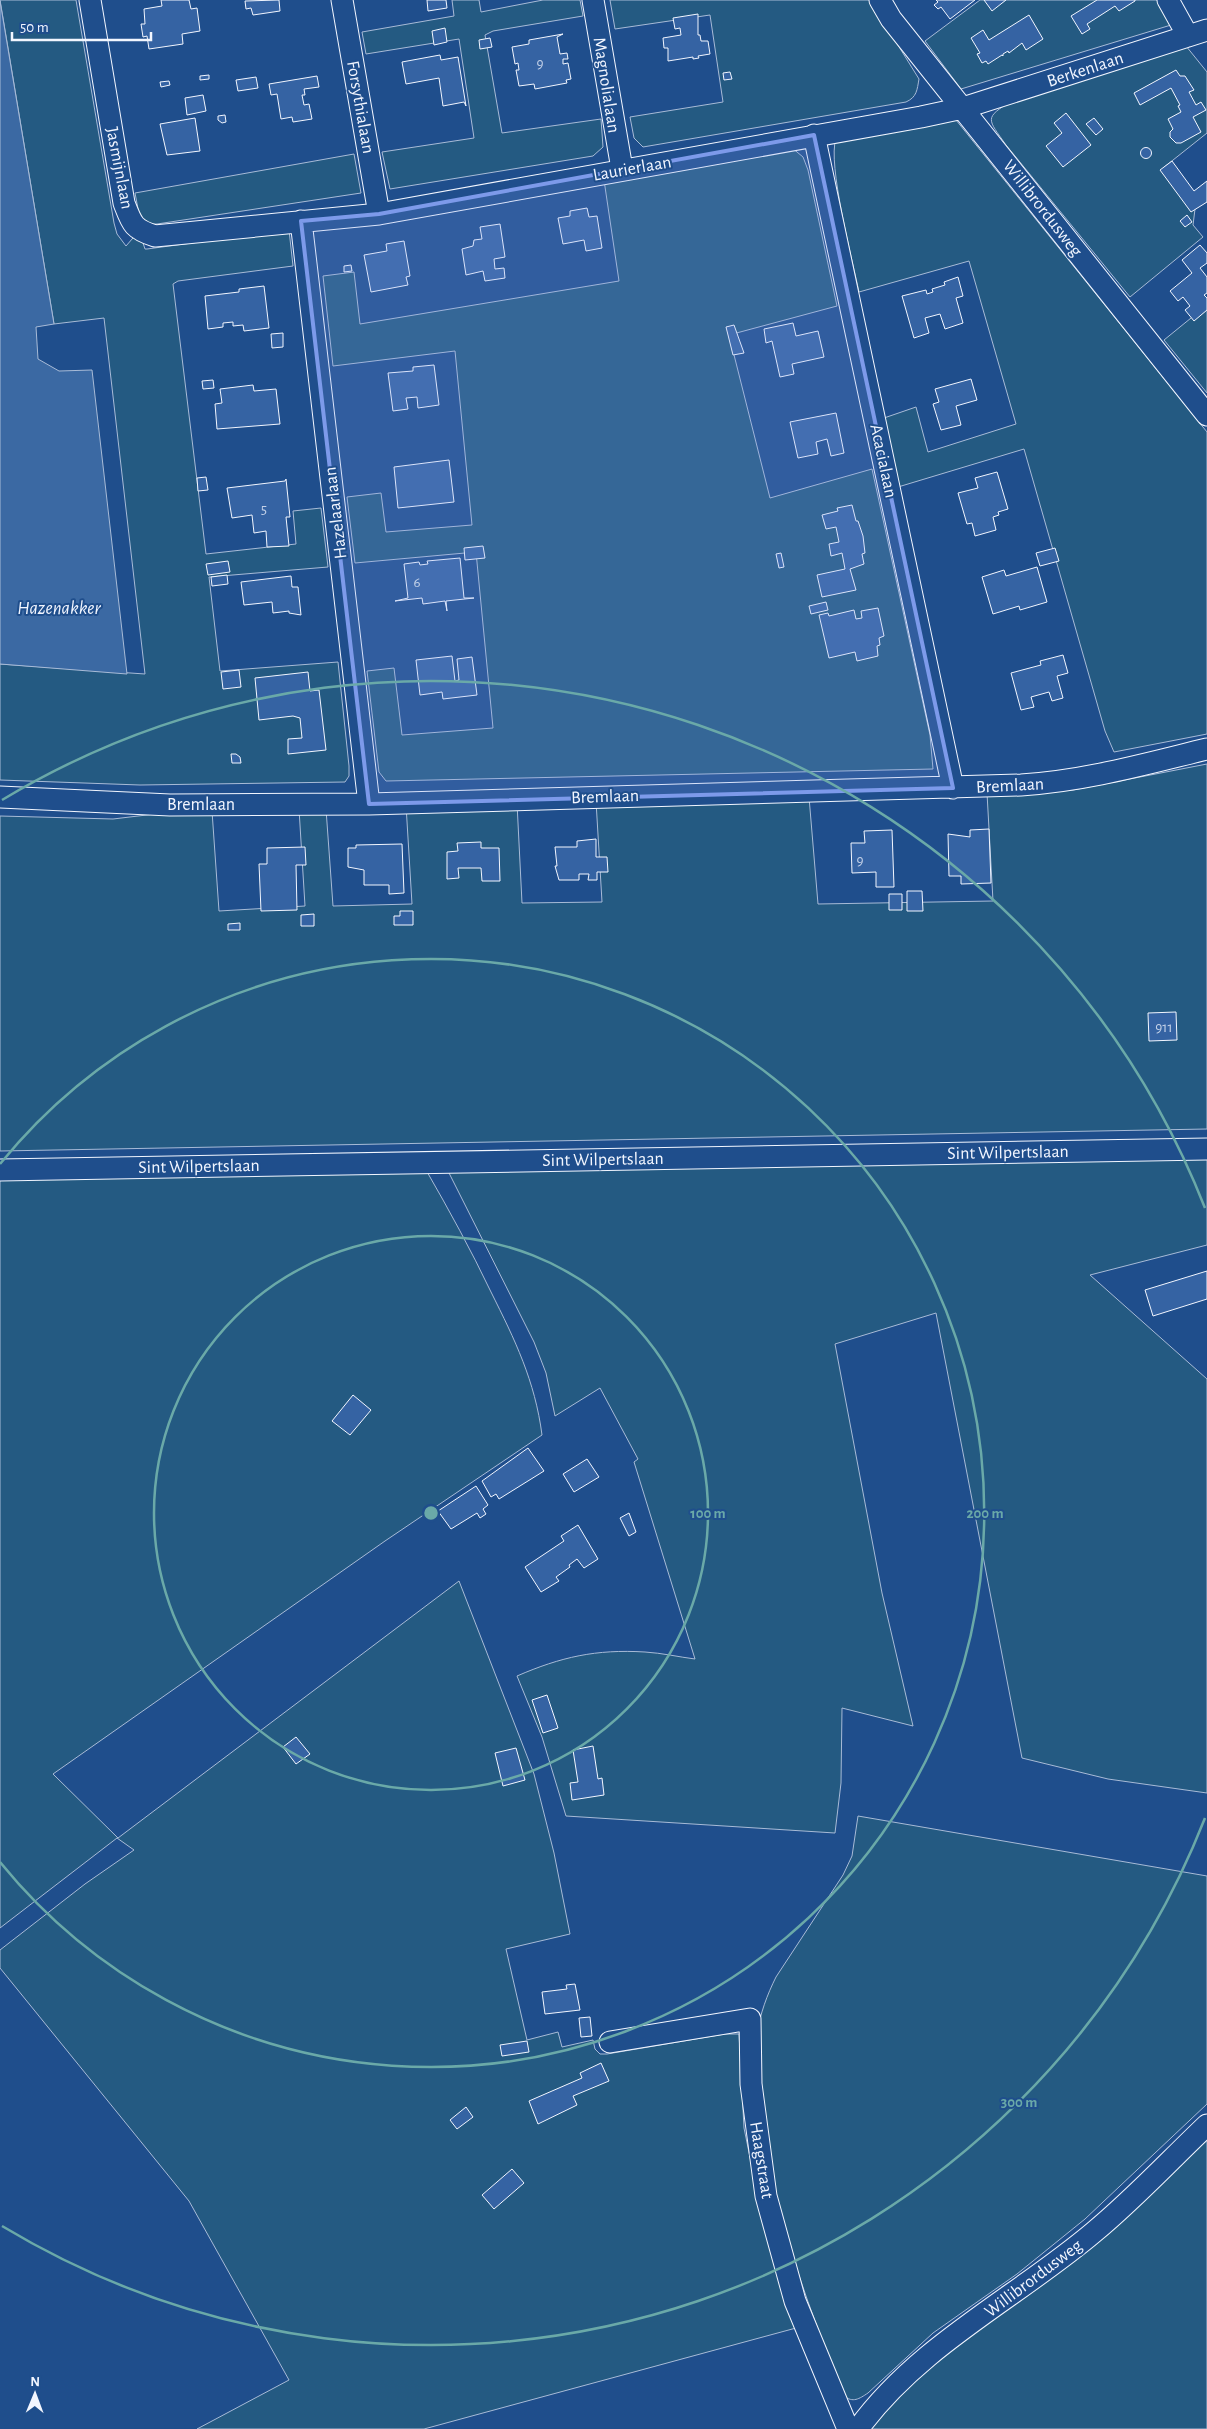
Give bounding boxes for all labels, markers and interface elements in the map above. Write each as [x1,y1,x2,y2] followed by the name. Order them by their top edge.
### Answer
[12,10,151,42] scale bar
[20,20,49,35] text: 50 m
[590,36,622,134] street label: Magnolialaan
[1045,49,1126,91] street label: Berkenlaan
[536,56,544,71] house number: 9
[343,59,377,155] street label: Forsythialaan
[102,126,136,211] street label: Jasmijnlaan
[592,153,673,185] street label: Laurierlaan
[999,157,1085,260] street label: Willibrordusweg
[866,423,900,500] street label: Acacialaan
[321,466,351,560] street label: Hazelaarlaan
[261,502,267,517] house number: 5
[413,575,421,590] house number: 6
[17,599,101,618] water label: Hazenakker
[976,775,1045,797] street label: Bremlaan
[571,787,639,807] street label: Bremlaan
[167,796,235,814] street label: Bremlaan
[856,853,864,868] house number: 9
[1155,1020,1173,1035] house number: 911
[947,1143,1069,1163] street label: Sint Wilpertslaan
[542,1150,664,1170] street label: Sint Wilpertslaan
[138,1157,260,1177] street label: Sint Wilpertslaan
[422,1504,440,1522] centre of rings
[690,1506,726,1521] text: 100 m
[966,1506,1004,1521] text: 200 m
[1001,2095,1037,2110] text: 300 m
[746,2120,776,2200] street label: Haagstraat
[981,2236,1086,2321] street label: Willibrordusweg
[10,2369,60,2419] north arrow
[30,2375,40,2389] text: N

